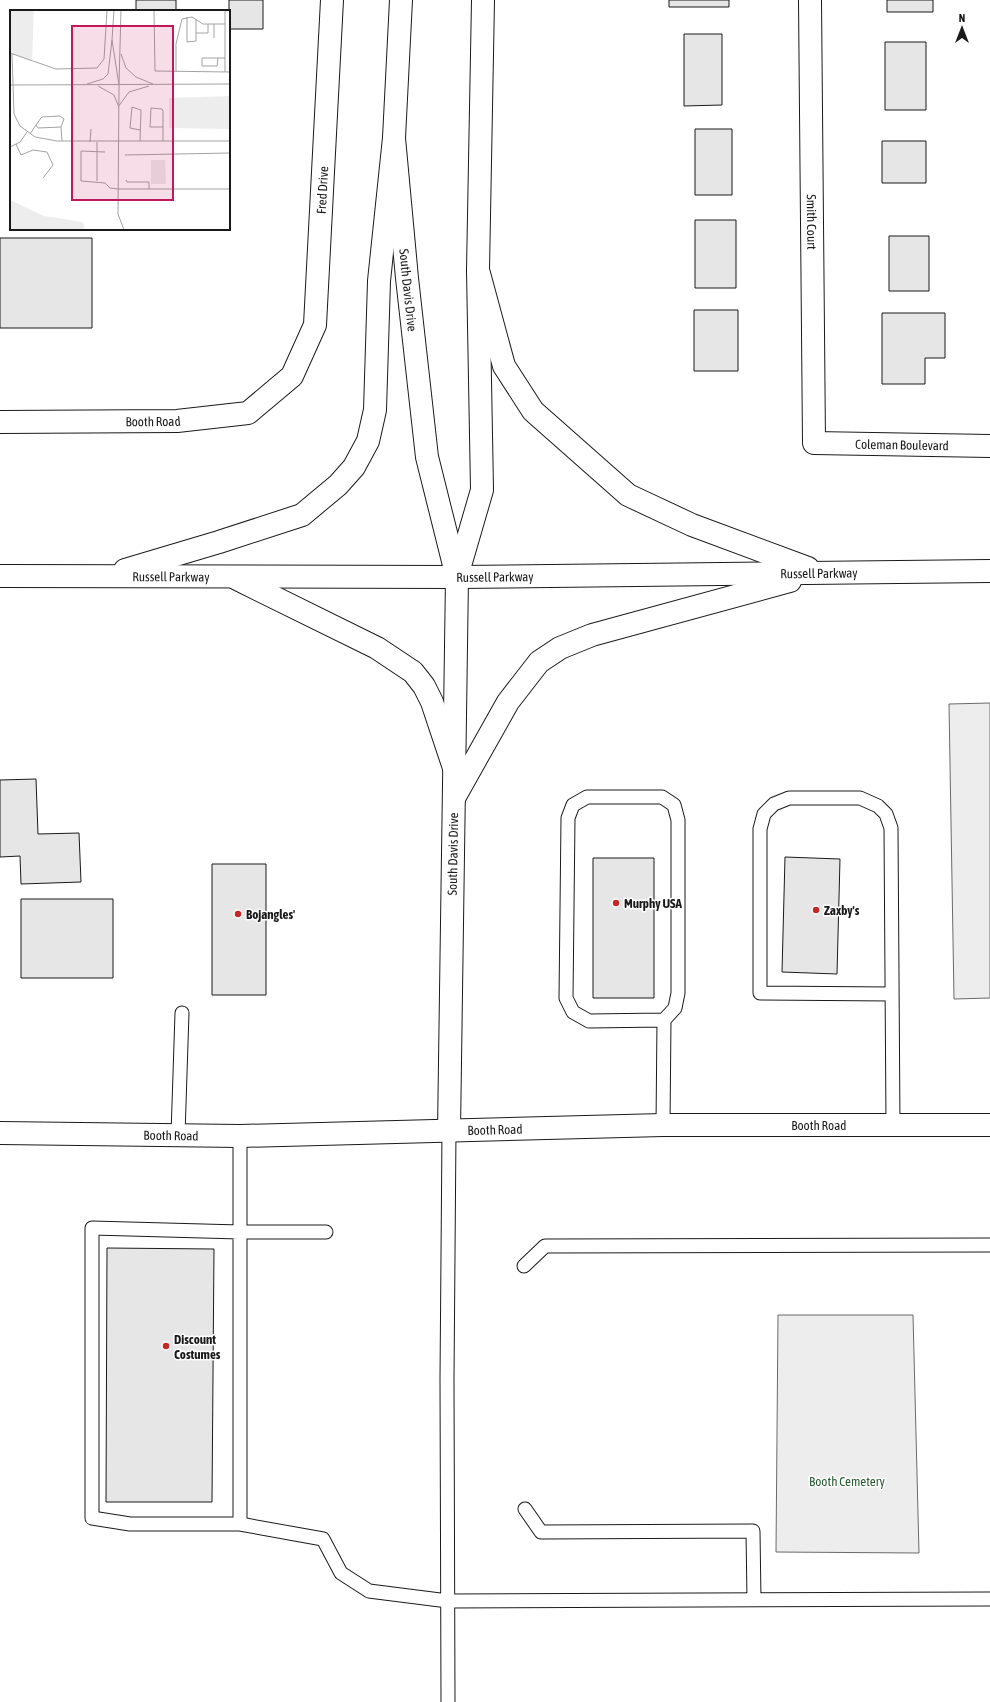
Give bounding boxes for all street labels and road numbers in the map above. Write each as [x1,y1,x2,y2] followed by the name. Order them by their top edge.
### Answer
[313,166,331,214] street label: Fred Drive
[804,194,820,250] street label: Smith Court
[397,248,420,332] street label: South Davis Drive
[125,413,181,429] street label: Booth Road
[855,436,949,453] street label: Coleman Boulevard
[780,565,858,581] street label: Russell Parkway
[132,569,210,584] street label: Russell Parkway
[456,569,534,585] street label: Russell Parkway
[445,812,461,896] street label: South Davis Drive
[791,1118,846,1133] street label: Booth Road
[467,1121,523,1138] street label: Booth Road
[143,1127,199,1143] street label: Booth Road

